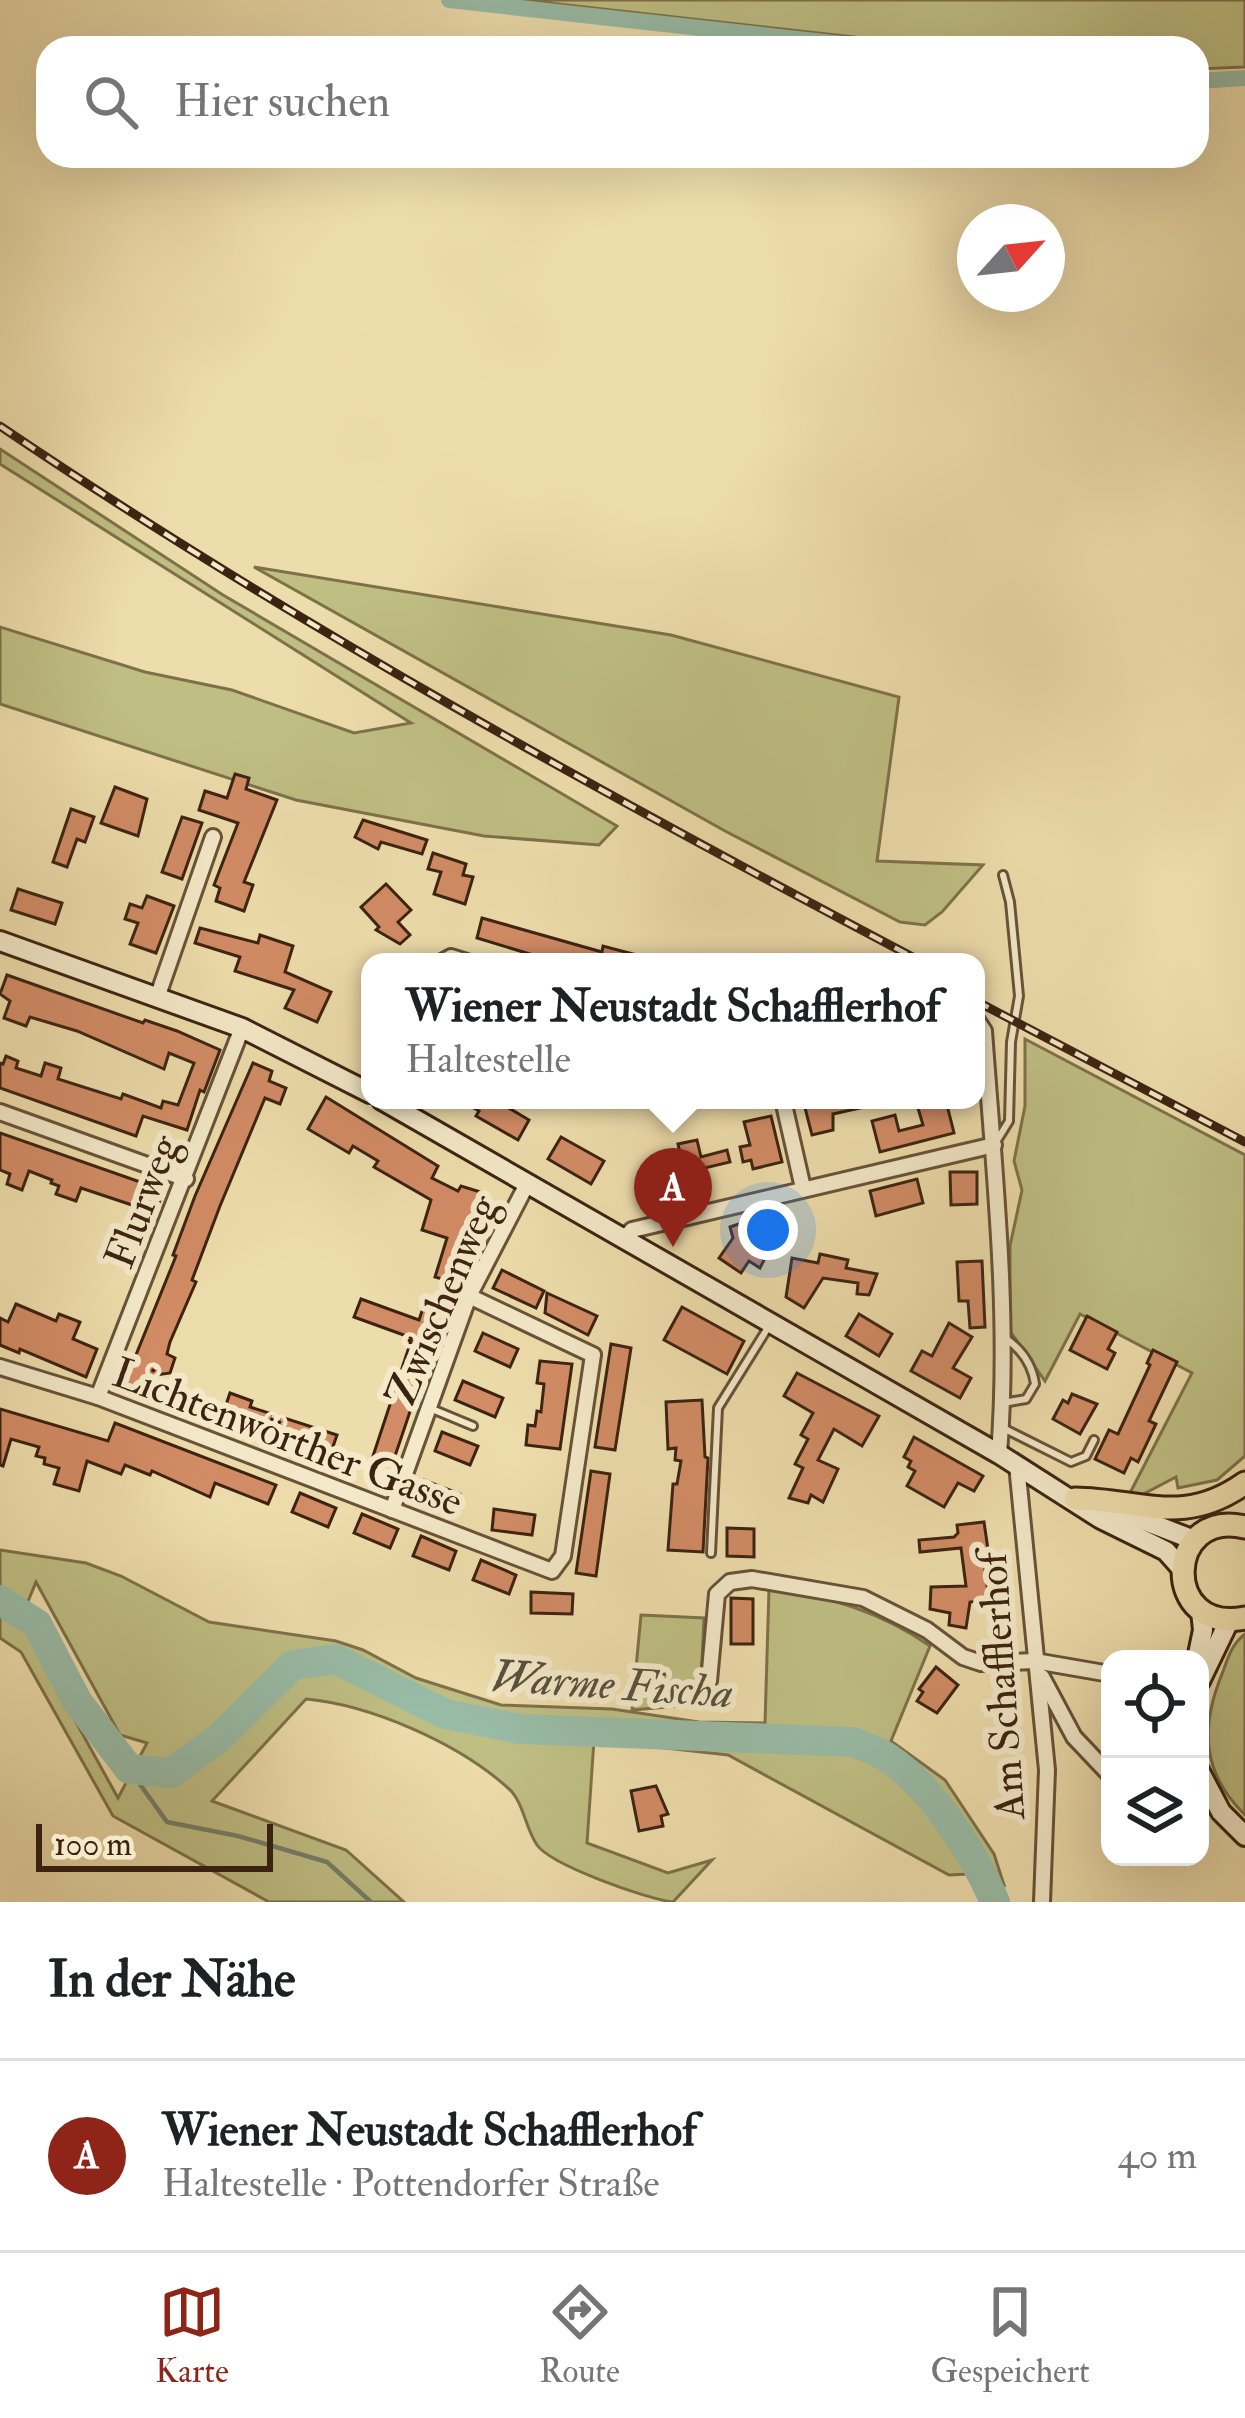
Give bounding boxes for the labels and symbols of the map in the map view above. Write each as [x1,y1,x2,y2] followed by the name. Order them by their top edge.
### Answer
[957,204,1065,312] north arrow
[94,1127,192,1276] street label: Flurweg
[634,1148,712,1247] pin: A
[375,1186,511,1414] street label: Zwischenweg
[738,1200,798,1260] your location
[105,1347,470,1529] street label: Lichtenwörther Gasse
[966,1544,1037,1822] street label: Am Schafflerhof
[489,1649,735,1721] water label: Warme Fischa
[36,1818,273,1871] scale bar

